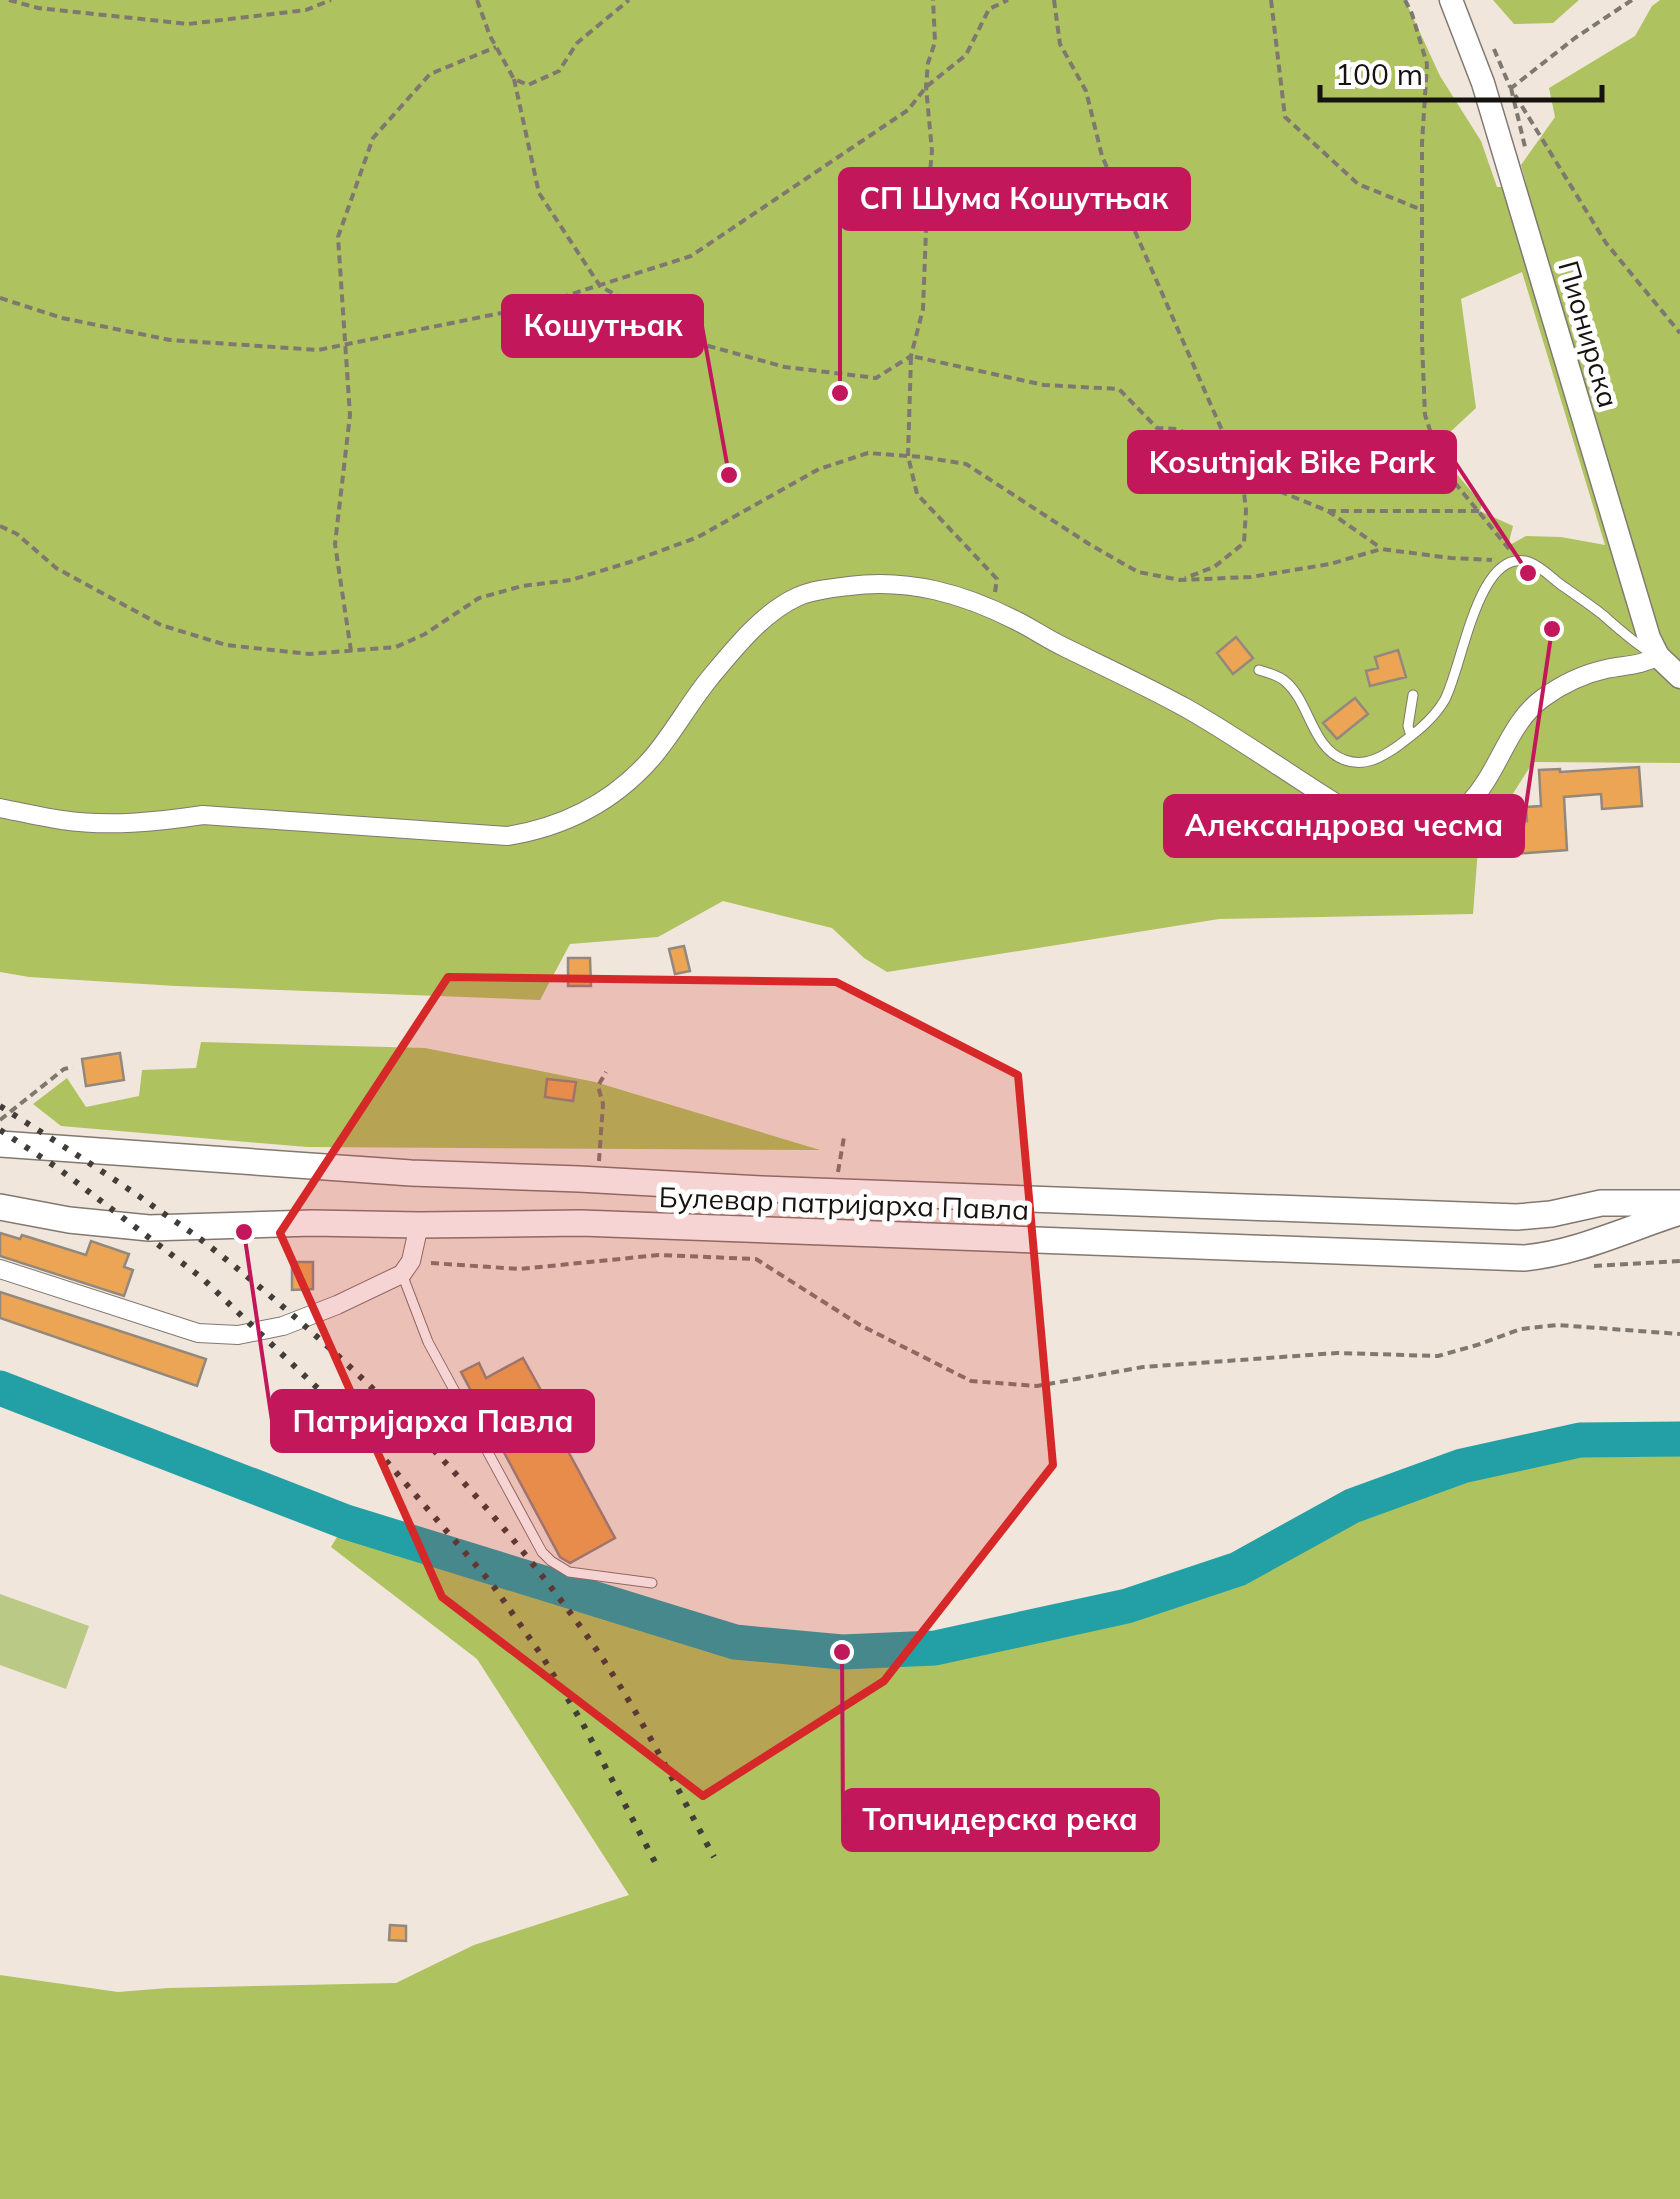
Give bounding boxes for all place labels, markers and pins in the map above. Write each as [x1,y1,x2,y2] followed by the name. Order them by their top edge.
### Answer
[840,169,1189,229] callout: СП Шума Кошутњак
[503,296,702,356] callout: Кошутњак
[1129,432,1455,492] callout: Kosutnjak Bike Park
[1165,796,1523,856] callout: Александрова чесма
[272,1391,593,1451] callout: Патријарха Павла
[843,1790,1158,1850] callout: Топчидерска река

